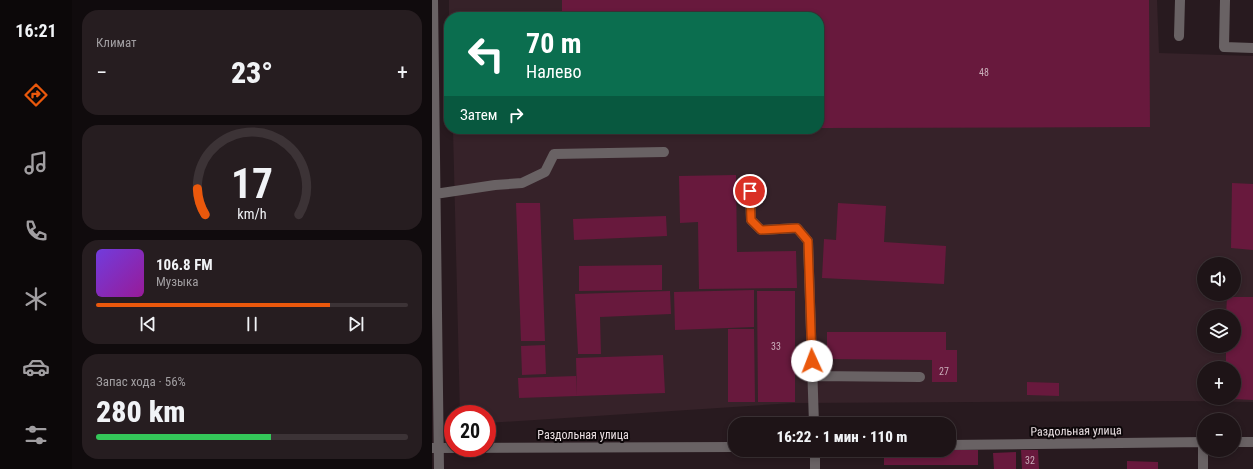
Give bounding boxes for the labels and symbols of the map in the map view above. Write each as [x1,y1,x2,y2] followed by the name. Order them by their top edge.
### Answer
[979,67,989,78] house number: 48
[733,174,767,208] pin
[791,340,833,382] position arrow
[771,341,781,352] house number: 33
[939,366,949,377] house number: 27
[444,405,496,457] speed limit sign: 20
[1030,423,1122,439] street label: Раздольная улица
[537,428,629,442] street label: Раздольная улица
[1025,455,1035,466] house number: 32

